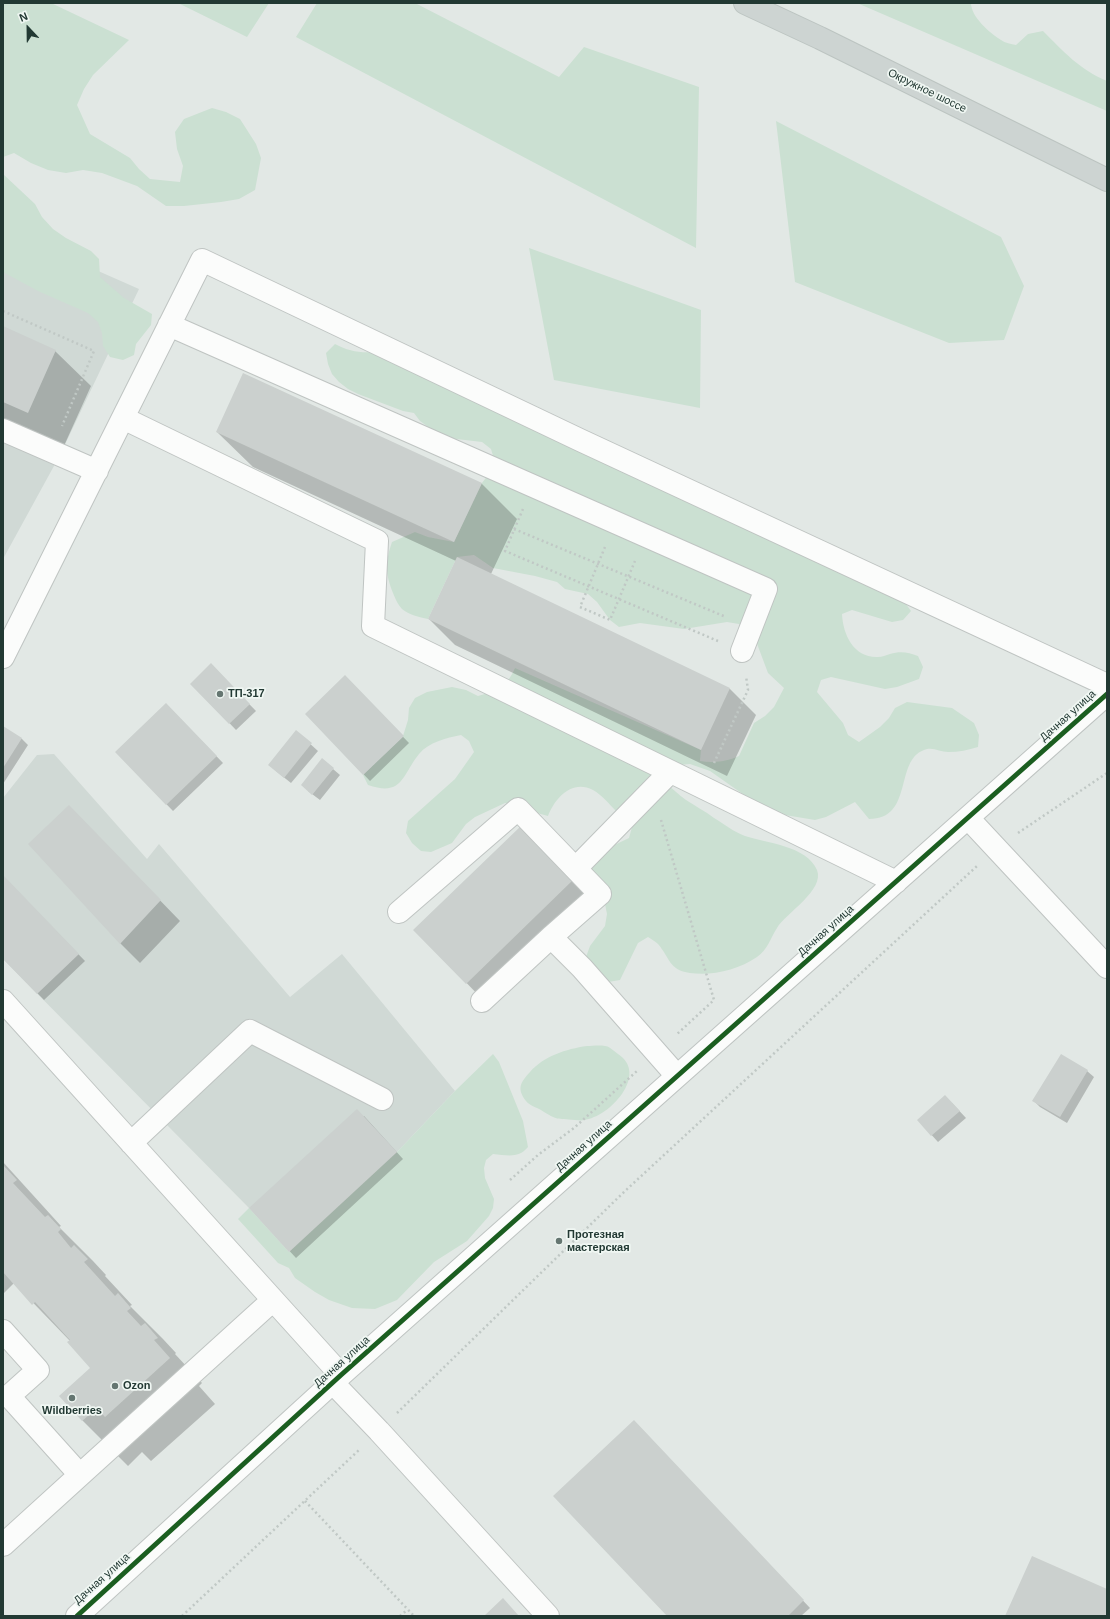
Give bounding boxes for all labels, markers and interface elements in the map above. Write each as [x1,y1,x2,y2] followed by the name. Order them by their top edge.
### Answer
[8,8,48,48] north arrow
[18,10,29,24] text: N
[886,66,968,116] street label: Окружное шоссе
[228,687,265,701] place label: ТП-317
[1037,688,1099,744] street label: Дачная улица
[215,689,225,699] marker: ТП-317
[795,903,857,959] street label: Дачная улица
[553,1118,615,1174] street label: Дачная улица
[567,1228,630,1254] place label: Протезная мастерская
[554,1236,564,1246] marker: Протезная мастерская
[311,1334,373,1390] street label: Дачная улица
[123,1379,150,1393] place label: Ozon
[110,1381,120,1391] marker: Ozon
[67,1393,77,1403] marker: Wildberries
[42,1404,102,1418] place label: Wildberries
[71,1551,133,1607] street label: Дачная улица

